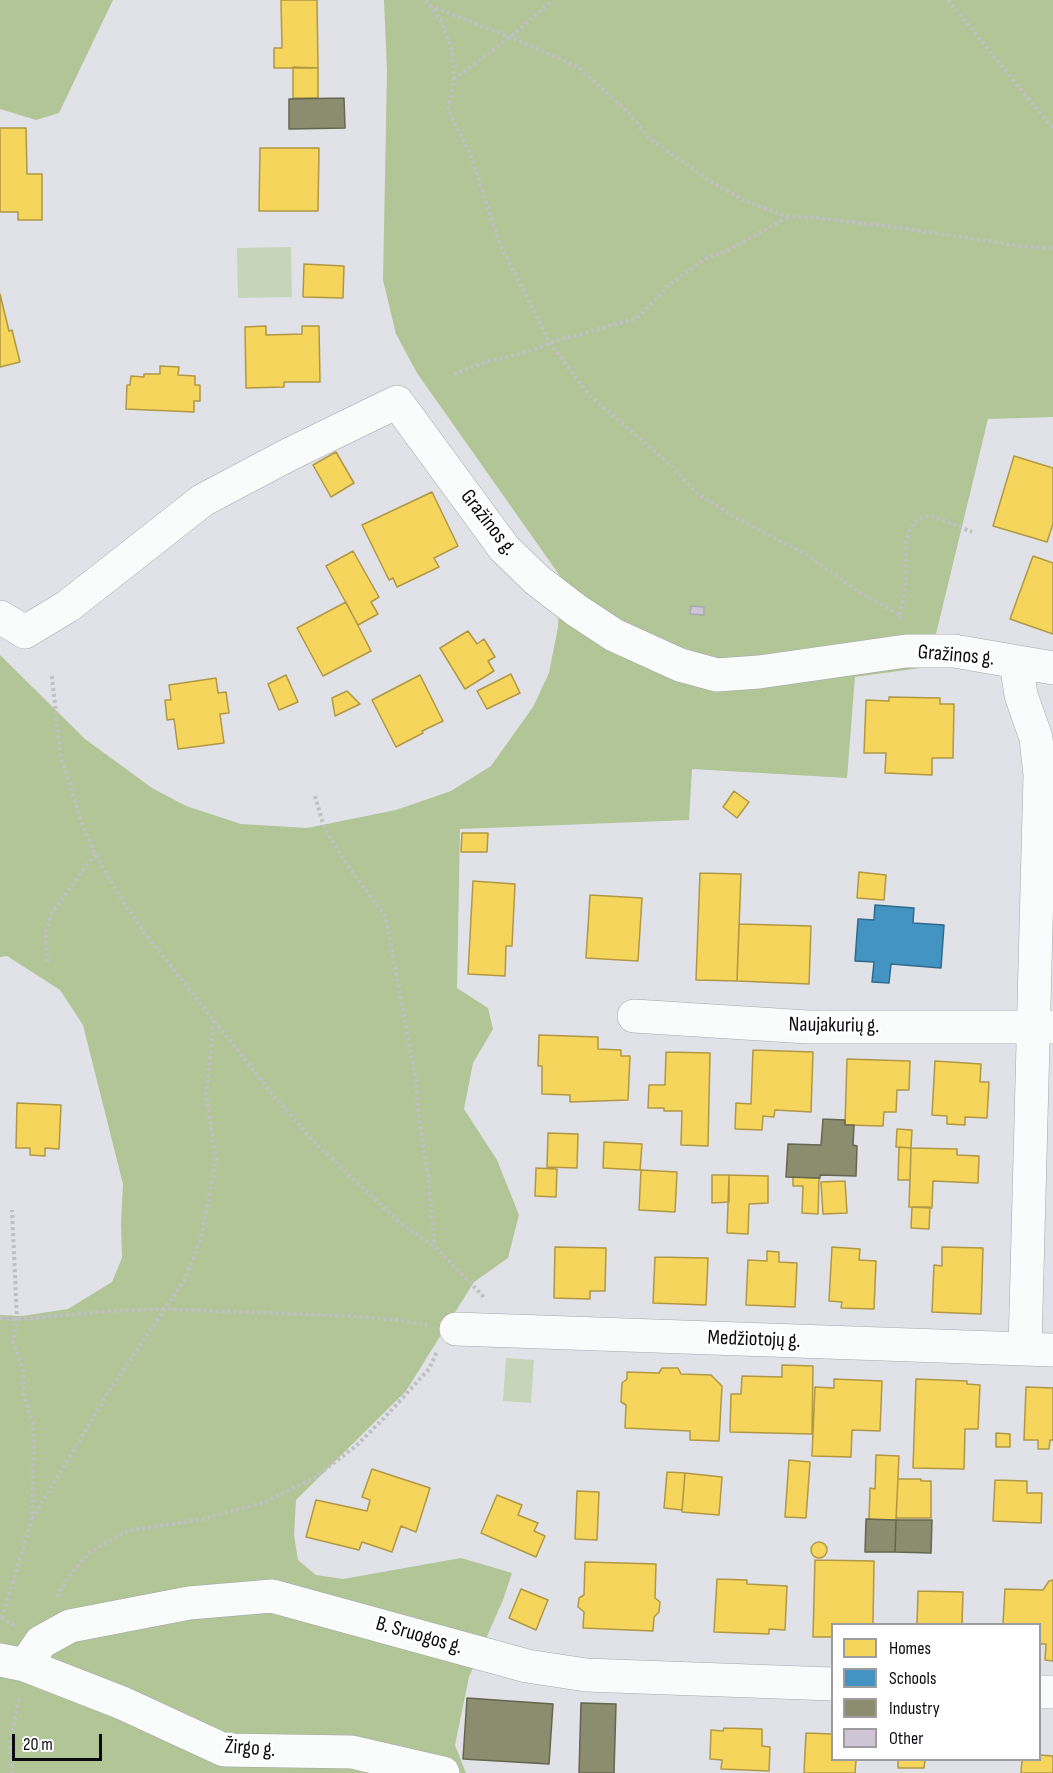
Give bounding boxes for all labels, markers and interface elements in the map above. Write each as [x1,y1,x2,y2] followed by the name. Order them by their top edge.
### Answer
[454,485,522,561] street label: Gražinos g.
[917,640,995,672] street label: Gražinos g.
[788,1013,880,1039] street label: Naujakurių g.
[707,1326,801,1354] street label: Medžiotojų g.
[373,1612,465,1660] street label: B. Sruogos g.
[831,1623,1041,1761] legend
[889,1638,931,1659] text: Homes
[889,1668,936,1689] text: Schools
[889,1698,940,1719] text: Industry
[15,1722,105,1760] scale bar
[889,1728,923,1749] text: Other
[23,1734,53,1755] text: 20 m
[224,1735,276,1763] street label: Žirgo g.

